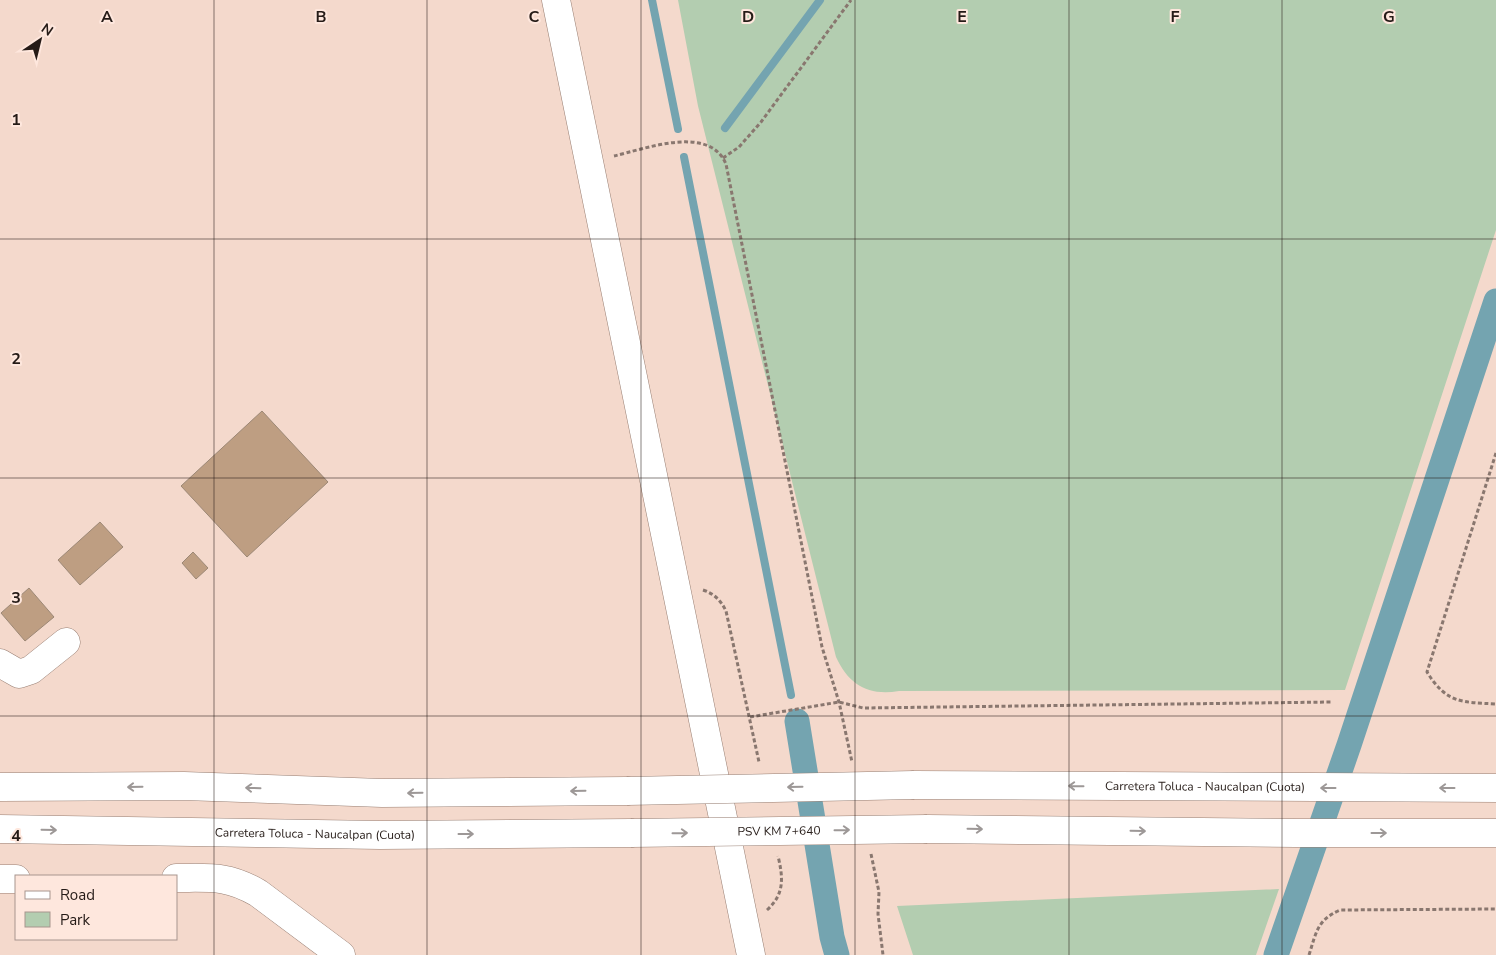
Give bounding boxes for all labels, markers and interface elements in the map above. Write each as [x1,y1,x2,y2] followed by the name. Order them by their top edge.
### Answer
[101,6,113,28] text: A
[315,6,327,28] text: B
[529,6,540,28] text: C
[742,6,754,28] text: D
[957,6,967,28] text: E
[1171,6,1180,28] text: F
[1383,6,1395,28] text: G
[15,15,65,65] north arrow
[37,19,57,41] text: N
[11,109,21,131] text: 1
[11,348,21,370] text: 2
[11,587,21,609] text: 3
[1105,778,1305,795] street label: Carretera Toluca - Naucalpan (Cuota)
[1069,781,1085,791] one-way arrow
[128,782,144,791] one-way arrow
[788,782,804,792] one-way arrow
[1320,783,1336,793] one-way arrow
[1440,783,1456,793] one-way arrow
[245,784,261,793] one-way arrow
[570,786,586,796] one-way arrow
[408,788,424,798] one-way arrow
[737,822,821,840] street label: PSV KM 7+640
[215,824,415,843] street label: Carretera Toluca - Naucalpan (Cuota)
[11,825,21,847] text: 4
[40,825,56,835] one-way arrow
[834,825,850,835] one-way arrow
[967,825,983,834] one-way arrow
[1130,826,1146,836] one-way arrow
[672,828,688,838] one-way arrow
[1371,828,1387,838] one-way arrow
[458,829,474,839] one-way arrow
[15,875,178,940] legend
[60,885,95,905] text: Road
[60,910,90,930] text: Park

